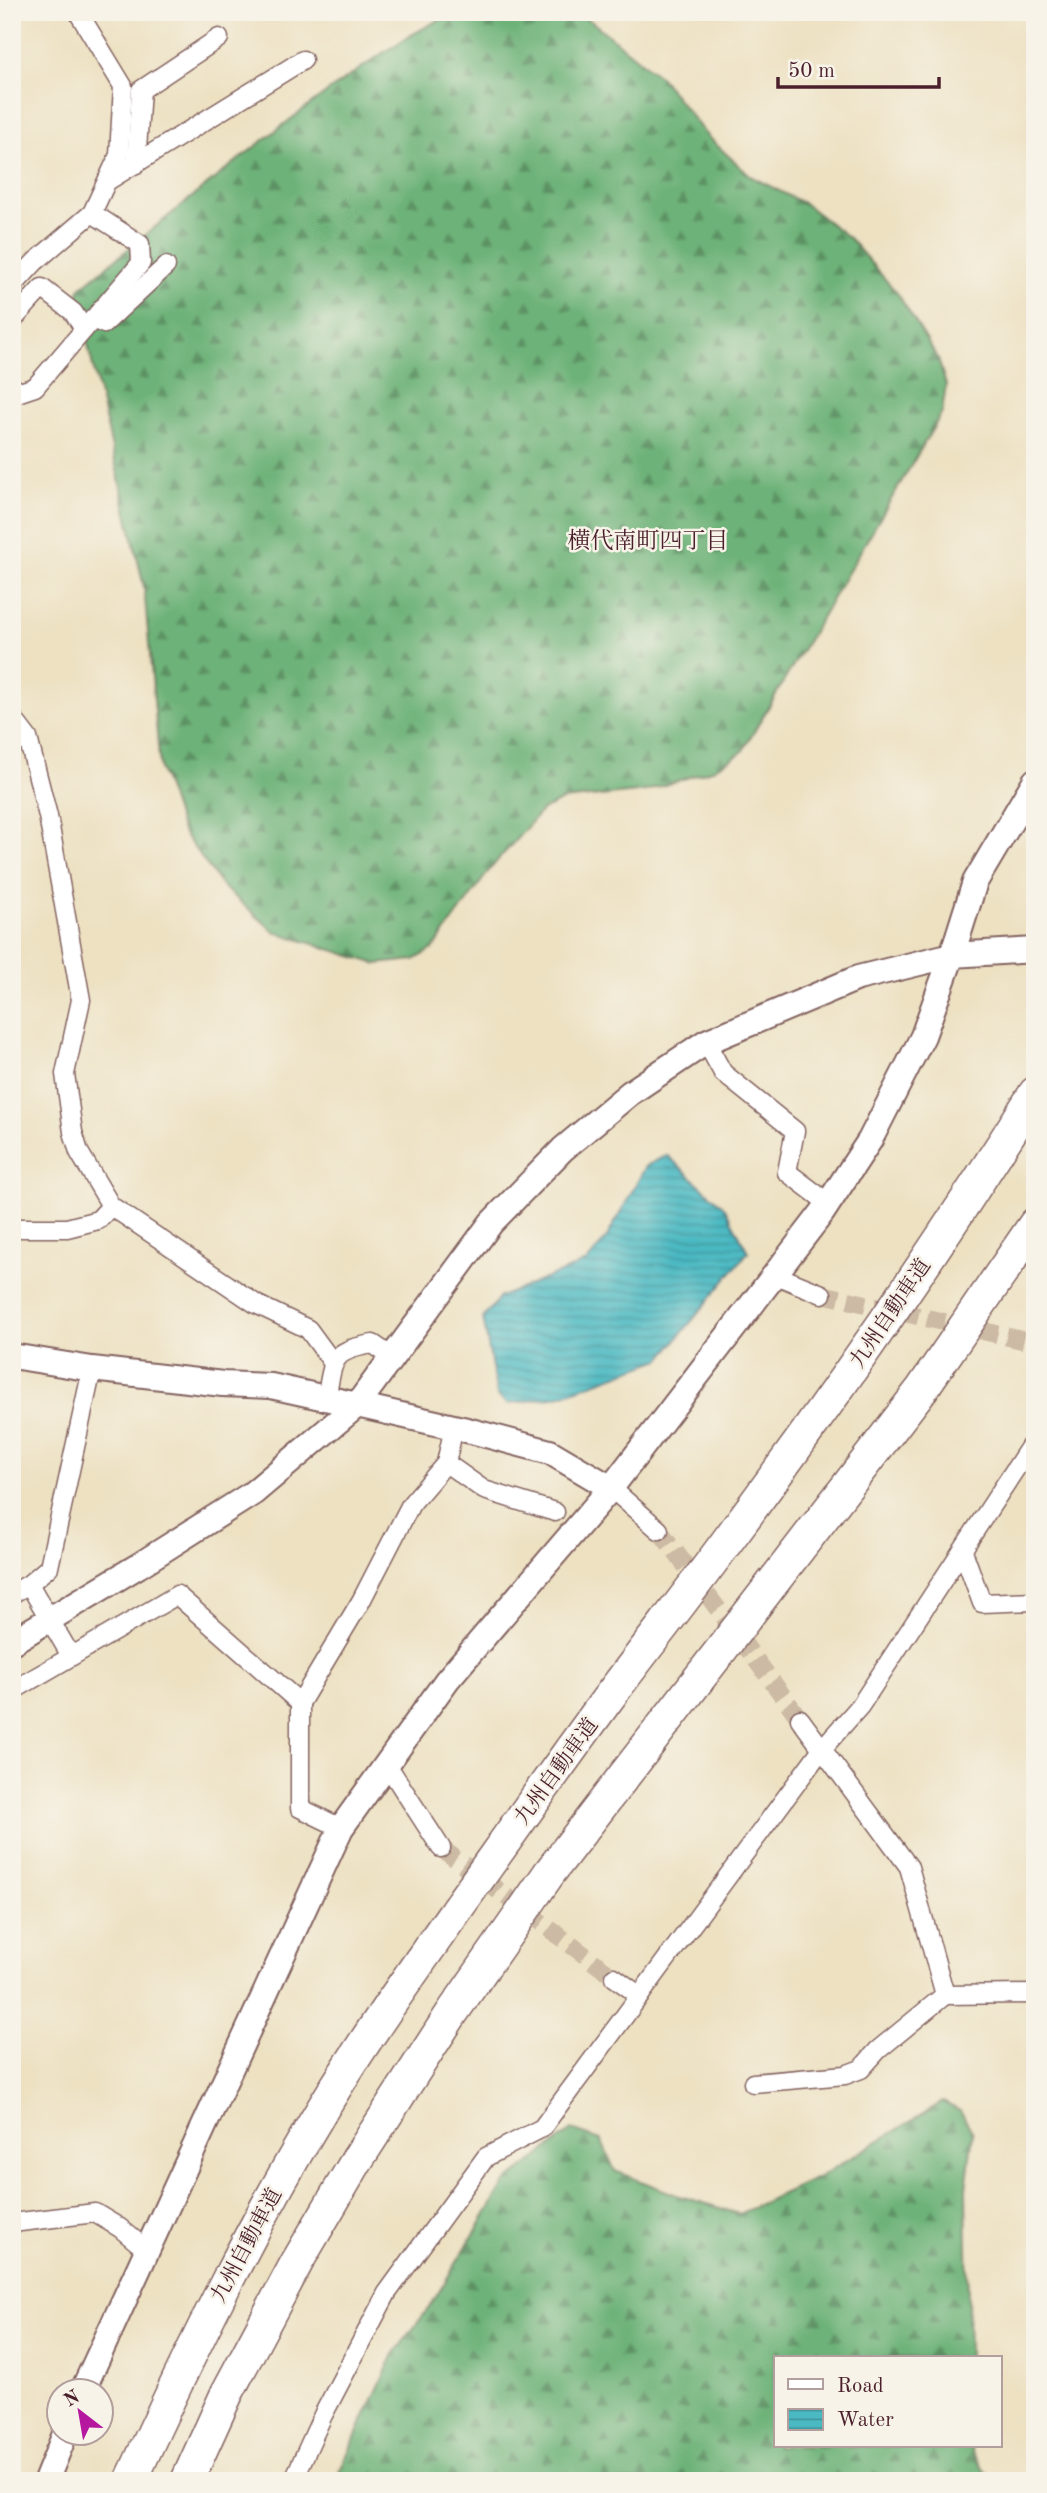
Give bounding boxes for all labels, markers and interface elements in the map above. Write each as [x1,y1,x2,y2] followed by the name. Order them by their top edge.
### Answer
[778,46,939,90] scale bar
[788,61,835,82] text: 50 m
[568,528,729,553] district label: 横代南町四丁目
[846,1255,935,1372] street label: 九州自動車道
[510,1714,603,1829] street label: 九州自動車道
[207,2184,286,2306] street label: 九州自動車道
[774,2356,1002,2448] legend
[837,2376,884,2397] text: Road
[46,2378,116,2448] north arrow
[61,2387,84,2411] text: N
[837,2410,894,2431] text: Water

